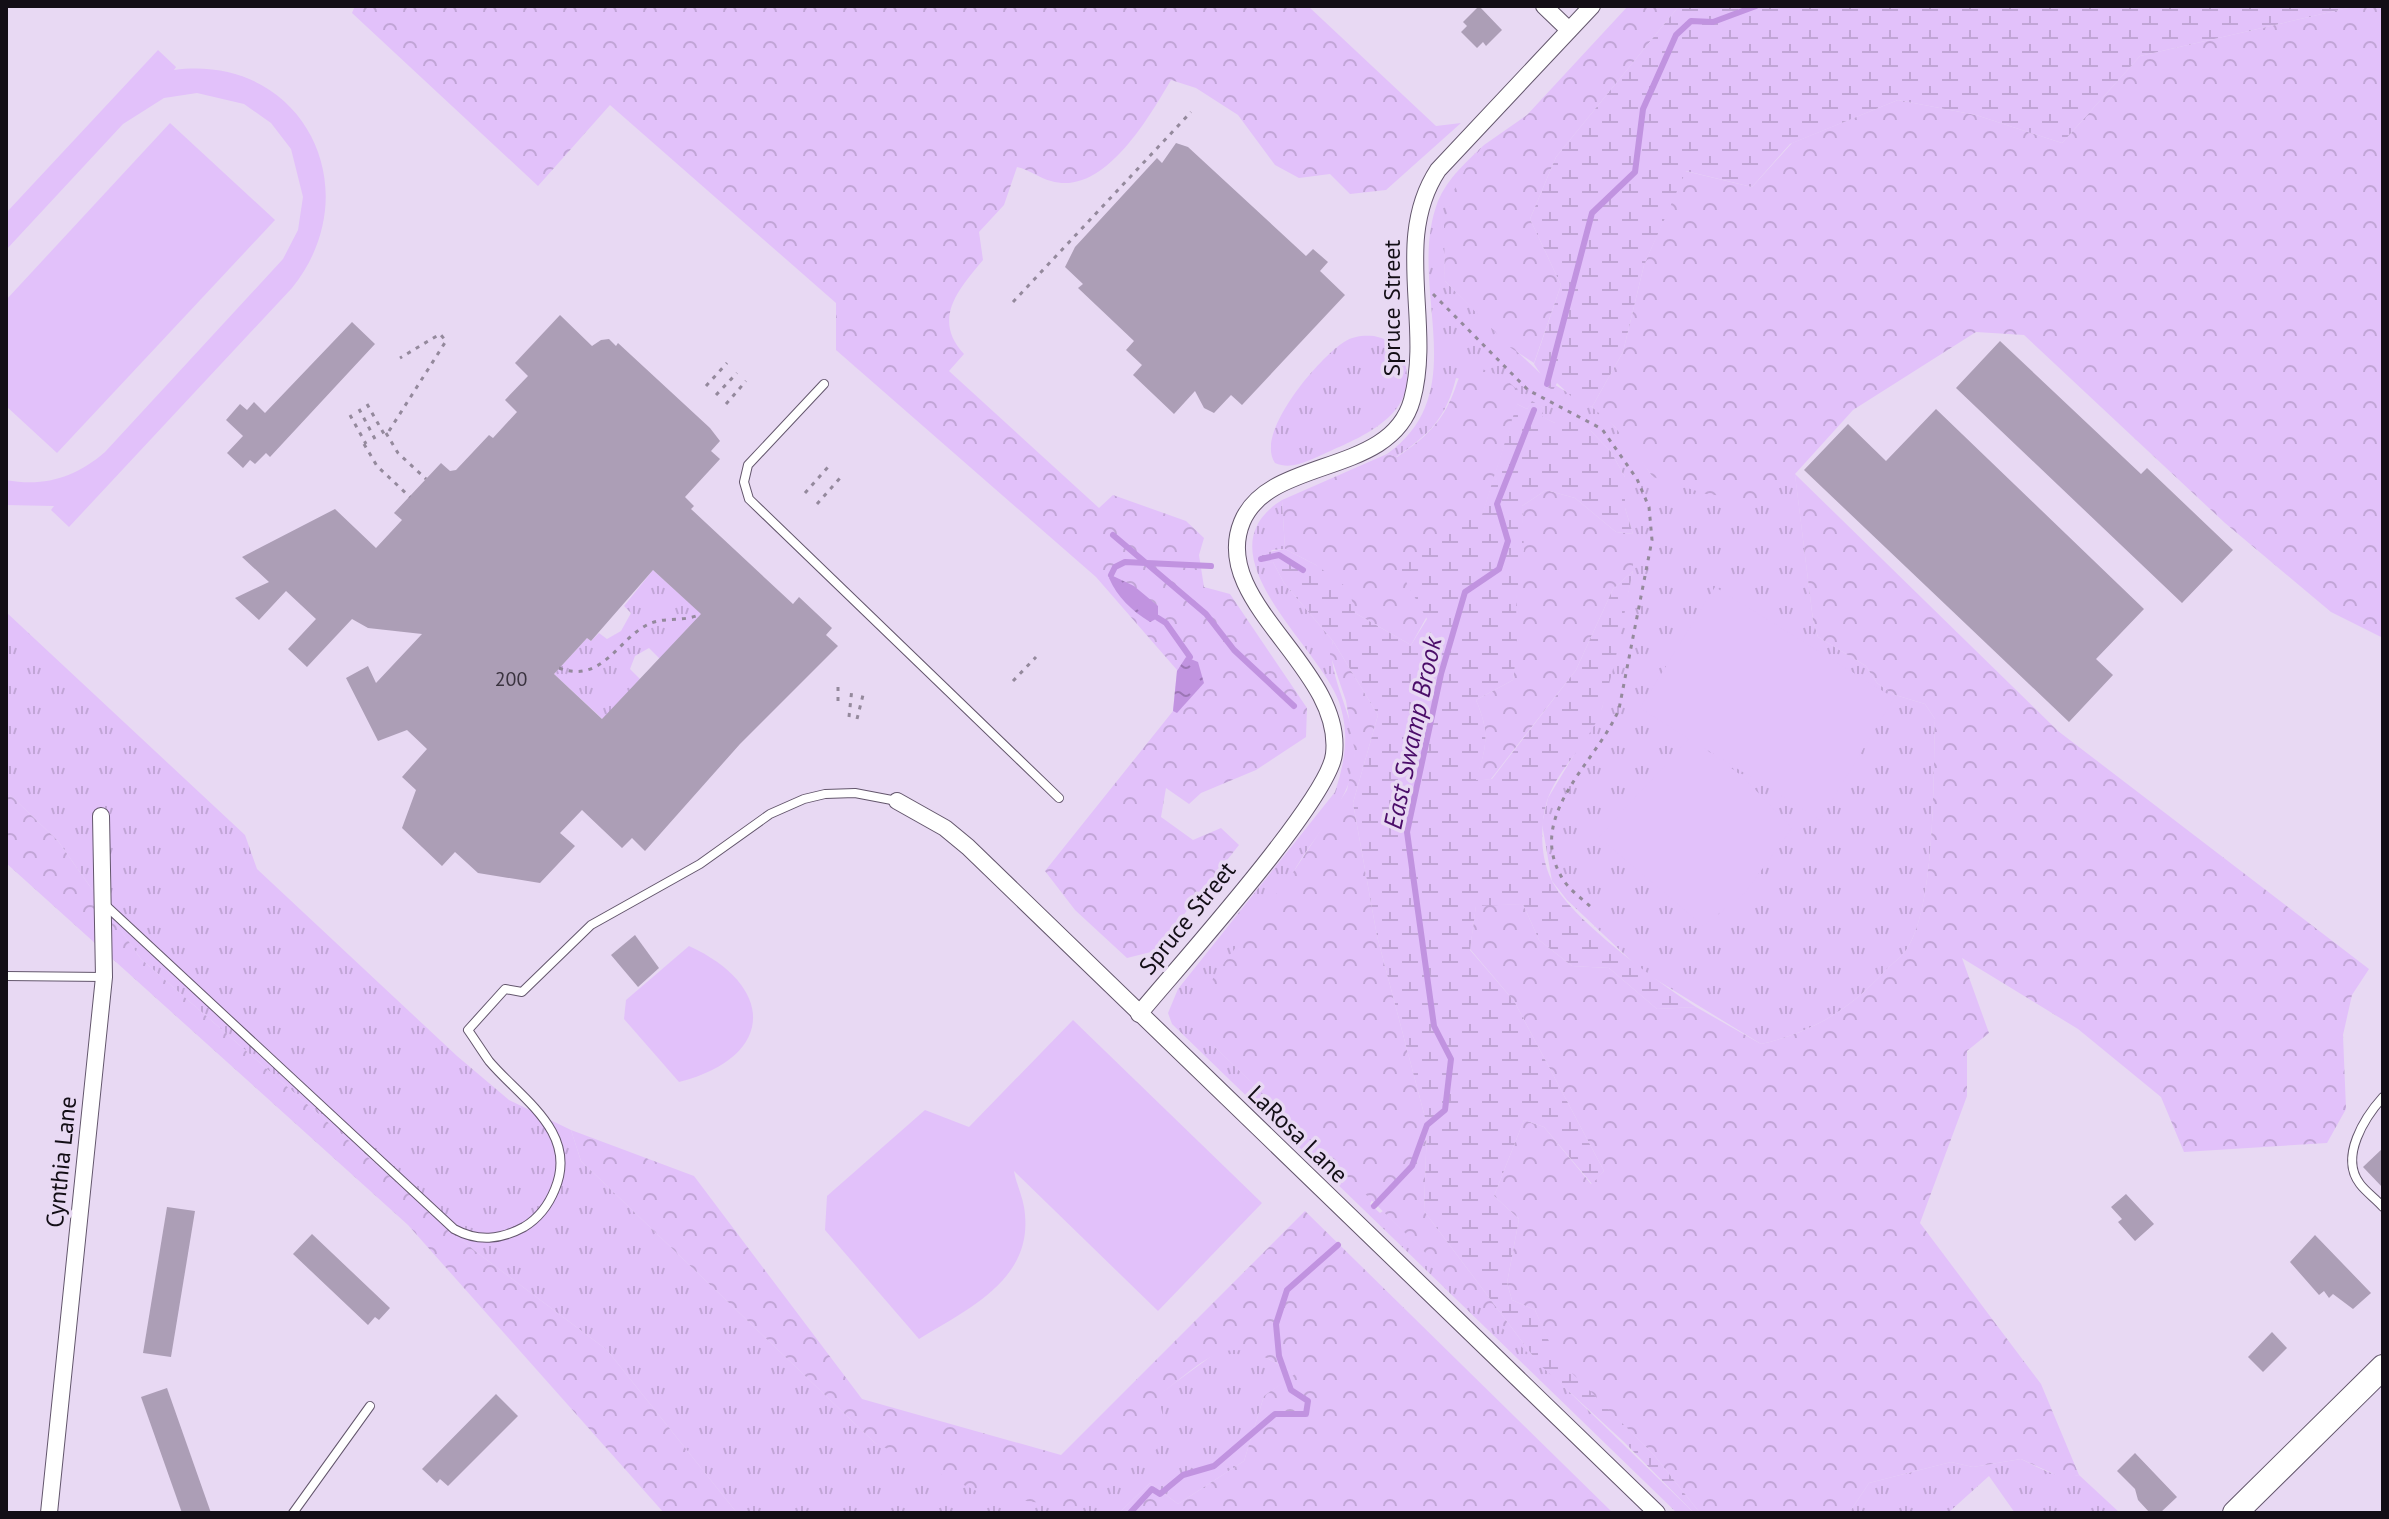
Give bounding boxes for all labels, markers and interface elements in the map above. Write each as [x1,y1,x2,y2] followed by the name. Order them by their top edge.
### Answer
[1376,240,1407,377] street label: Spruce Street
[1376,633,1449,832] water label: East Swamp Brook
[495,666,527,692] house number: 200
[1132,855,1242,981] street label: Spruce Street
[1241,1079,1355,1189] street label: LaRosa Lane
[39,1095,83,1229] street label: Cynthia Lane

